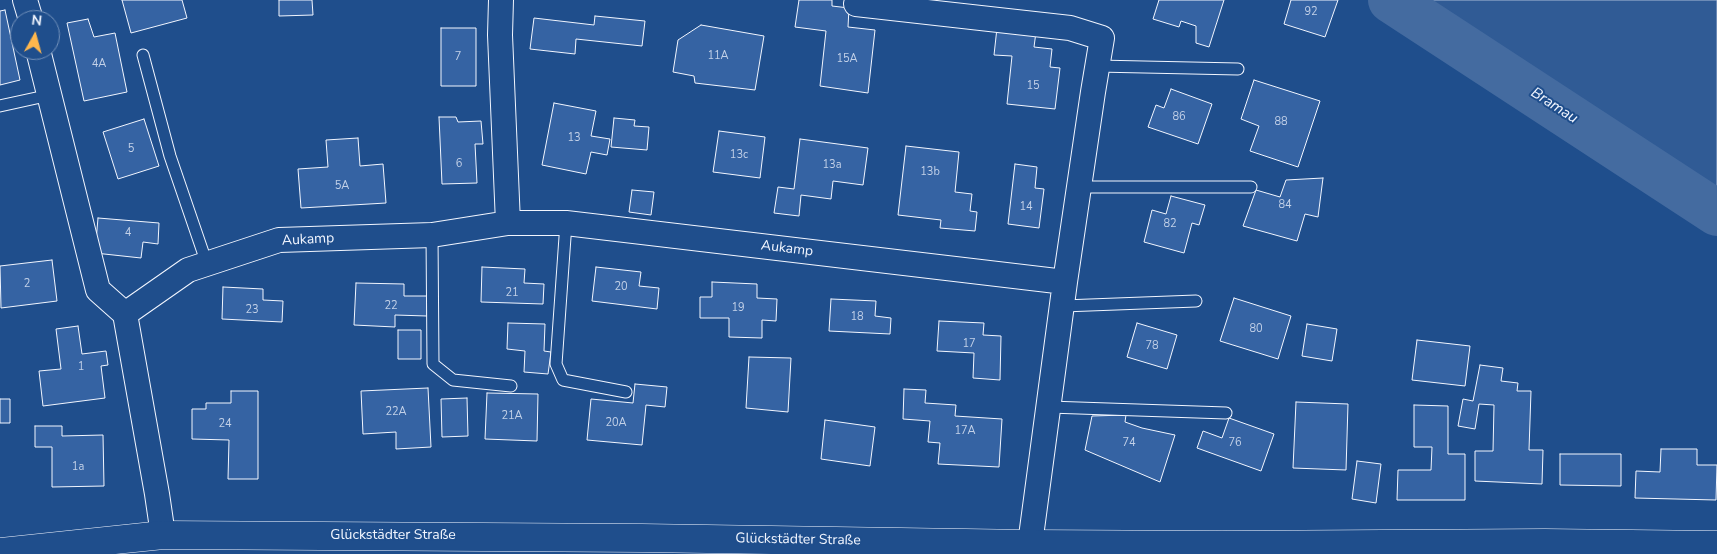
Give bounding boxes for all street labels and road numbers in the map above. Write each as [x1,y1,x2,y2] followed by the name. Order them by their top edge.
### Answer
[281,230,335,250] street label: Aukamp
[760,237,814,261] street label: Aukamp
[330,528,456,544] street label: Glückstädter Straße
[735,531,861,549] street label: Glückstädter Straße

